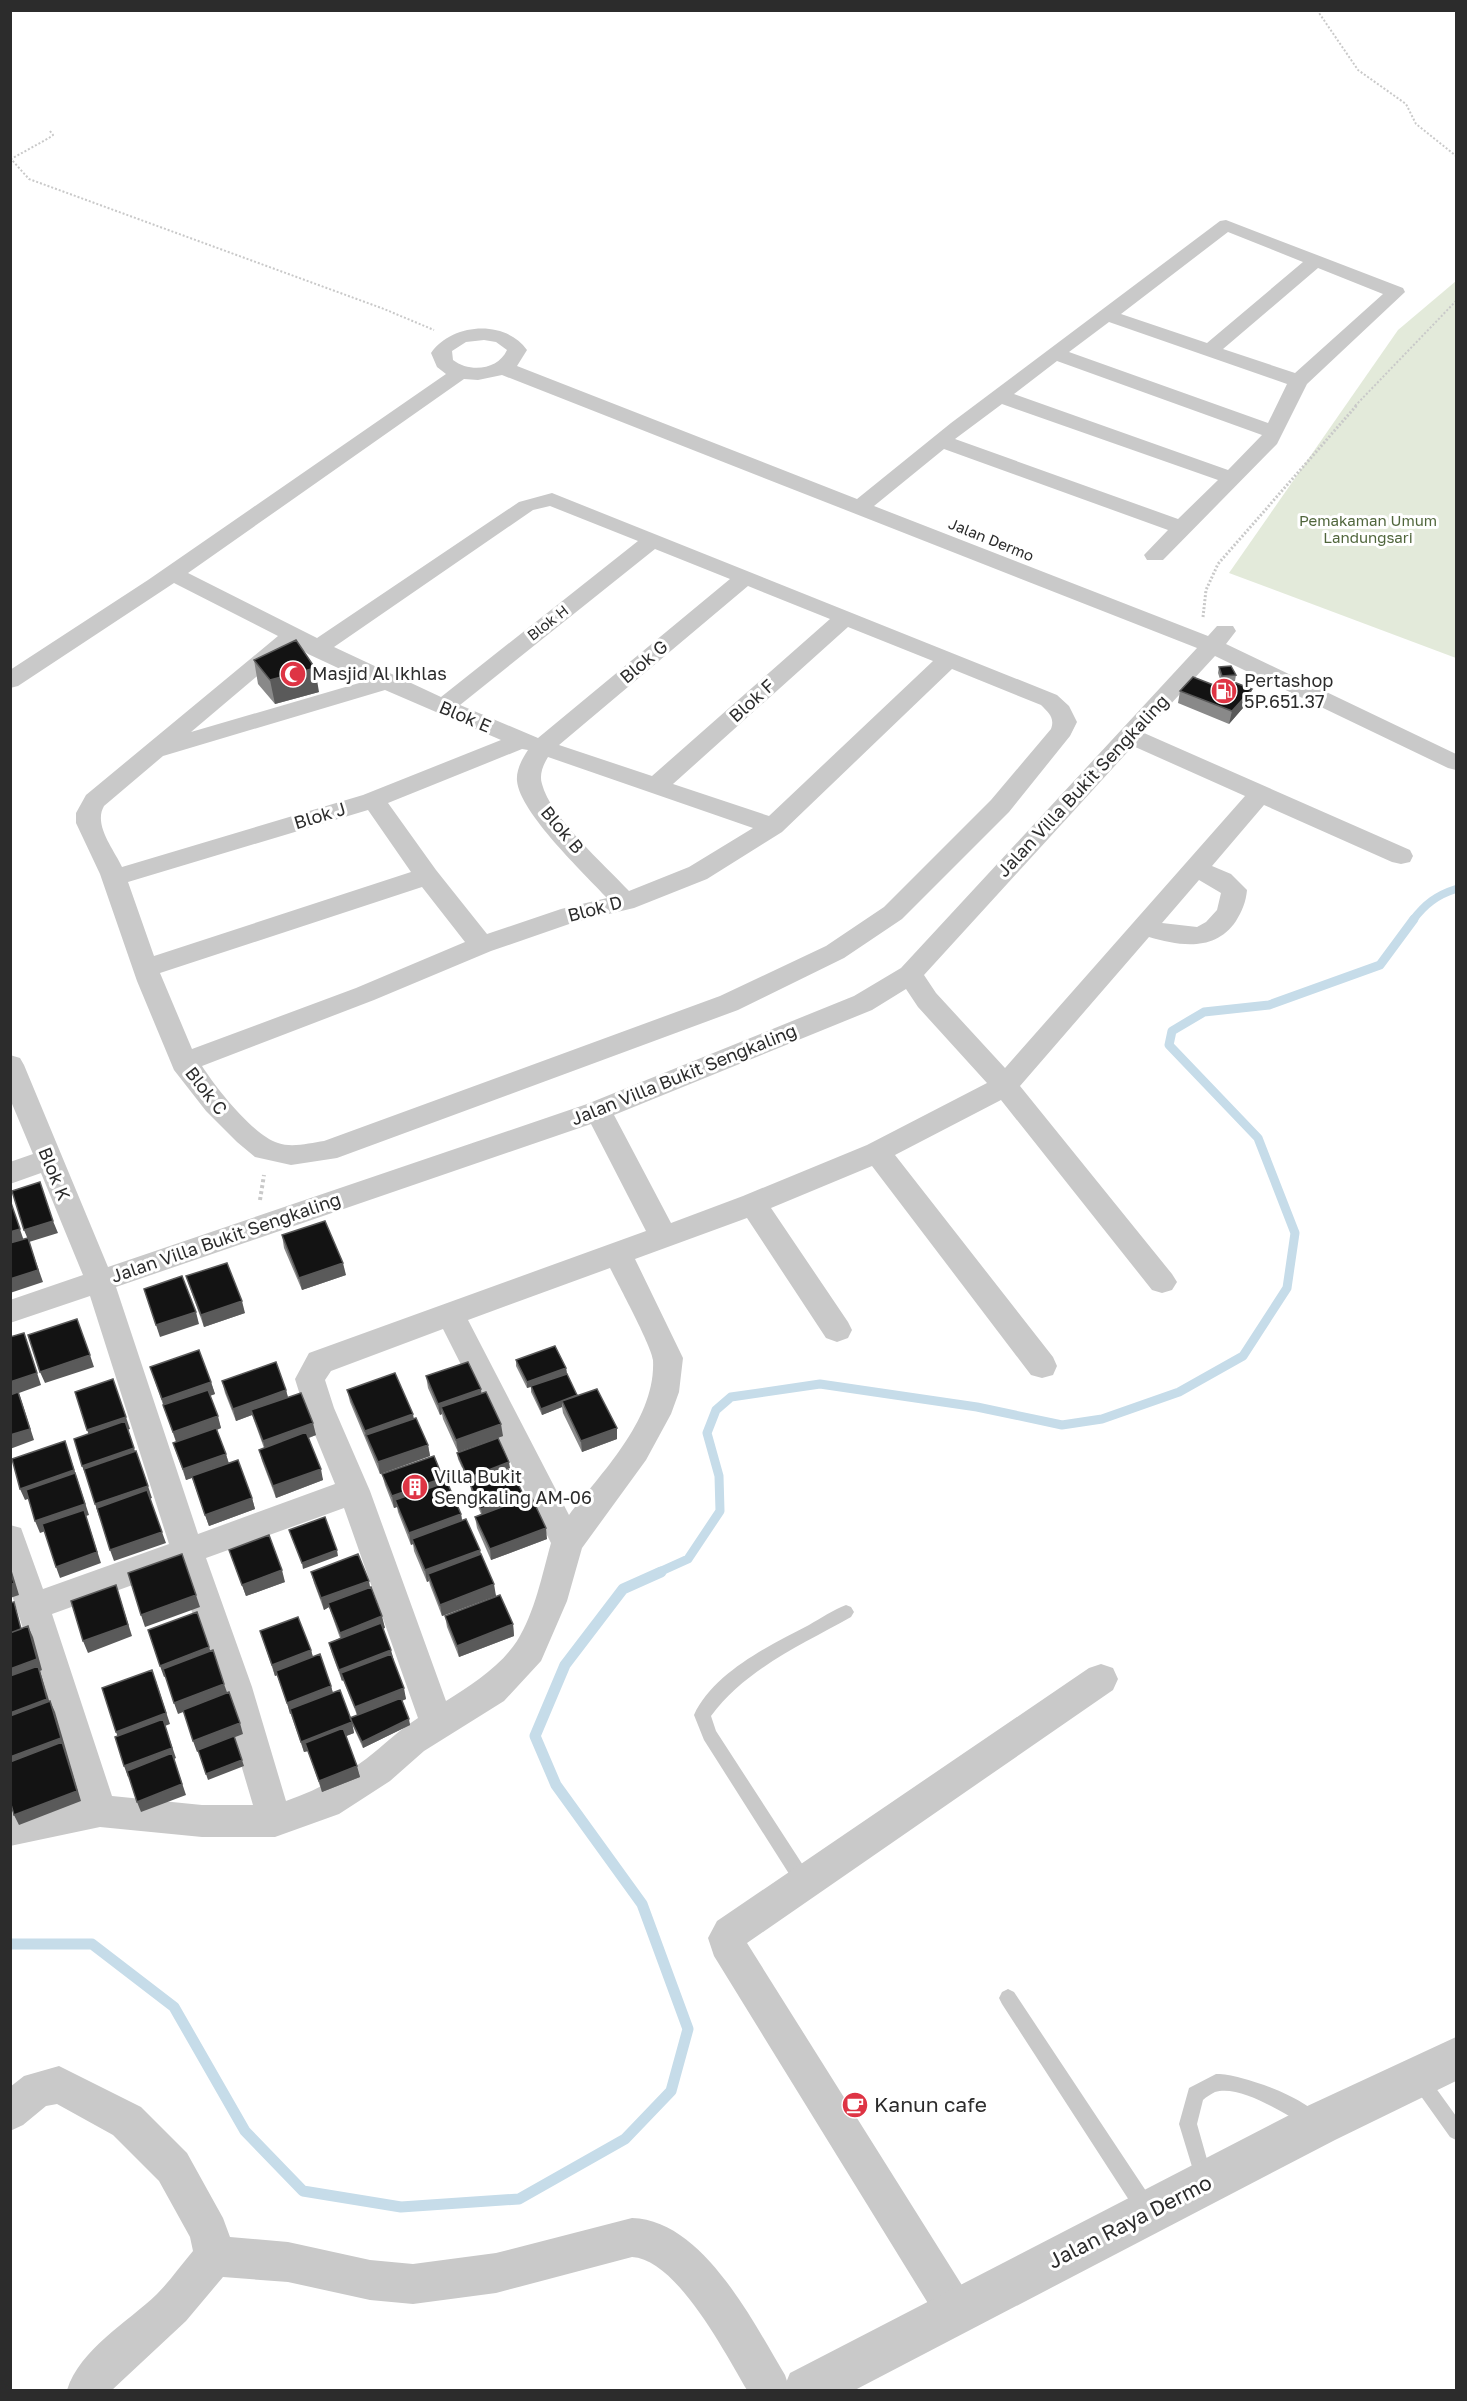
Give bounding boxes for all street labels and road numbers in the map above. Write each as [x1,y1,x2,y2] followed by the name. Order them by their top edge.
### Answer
[946,514,1037,564] street label: Jalan Dermo
[523,601,572,644] street label: Blok H
[615,635,672,688] street label: Blok G
[724,674,779,726] street label: Blok F
[992,690,1173,881] street label: Jalan Villa Bukit Sengkaling
[436,695,495,737] street label: Blok E
[291,797,348,833] street label: Blok J
[537,801,589,858] street label: Blok B
[565,890,624,926] street label: Blok D
[568,1019,800,1129] street label: Jalan Villa Bukit Sengkaling
[181,1062,232,1119] street label: Blok C
[34,1144,76,1203] street label: Blok K
[108,1187,343,1287] street label: Jalan Villa Bukit Sengkaling
[1043,2169,1216,2274] street label: Jalan Raya Dermo

